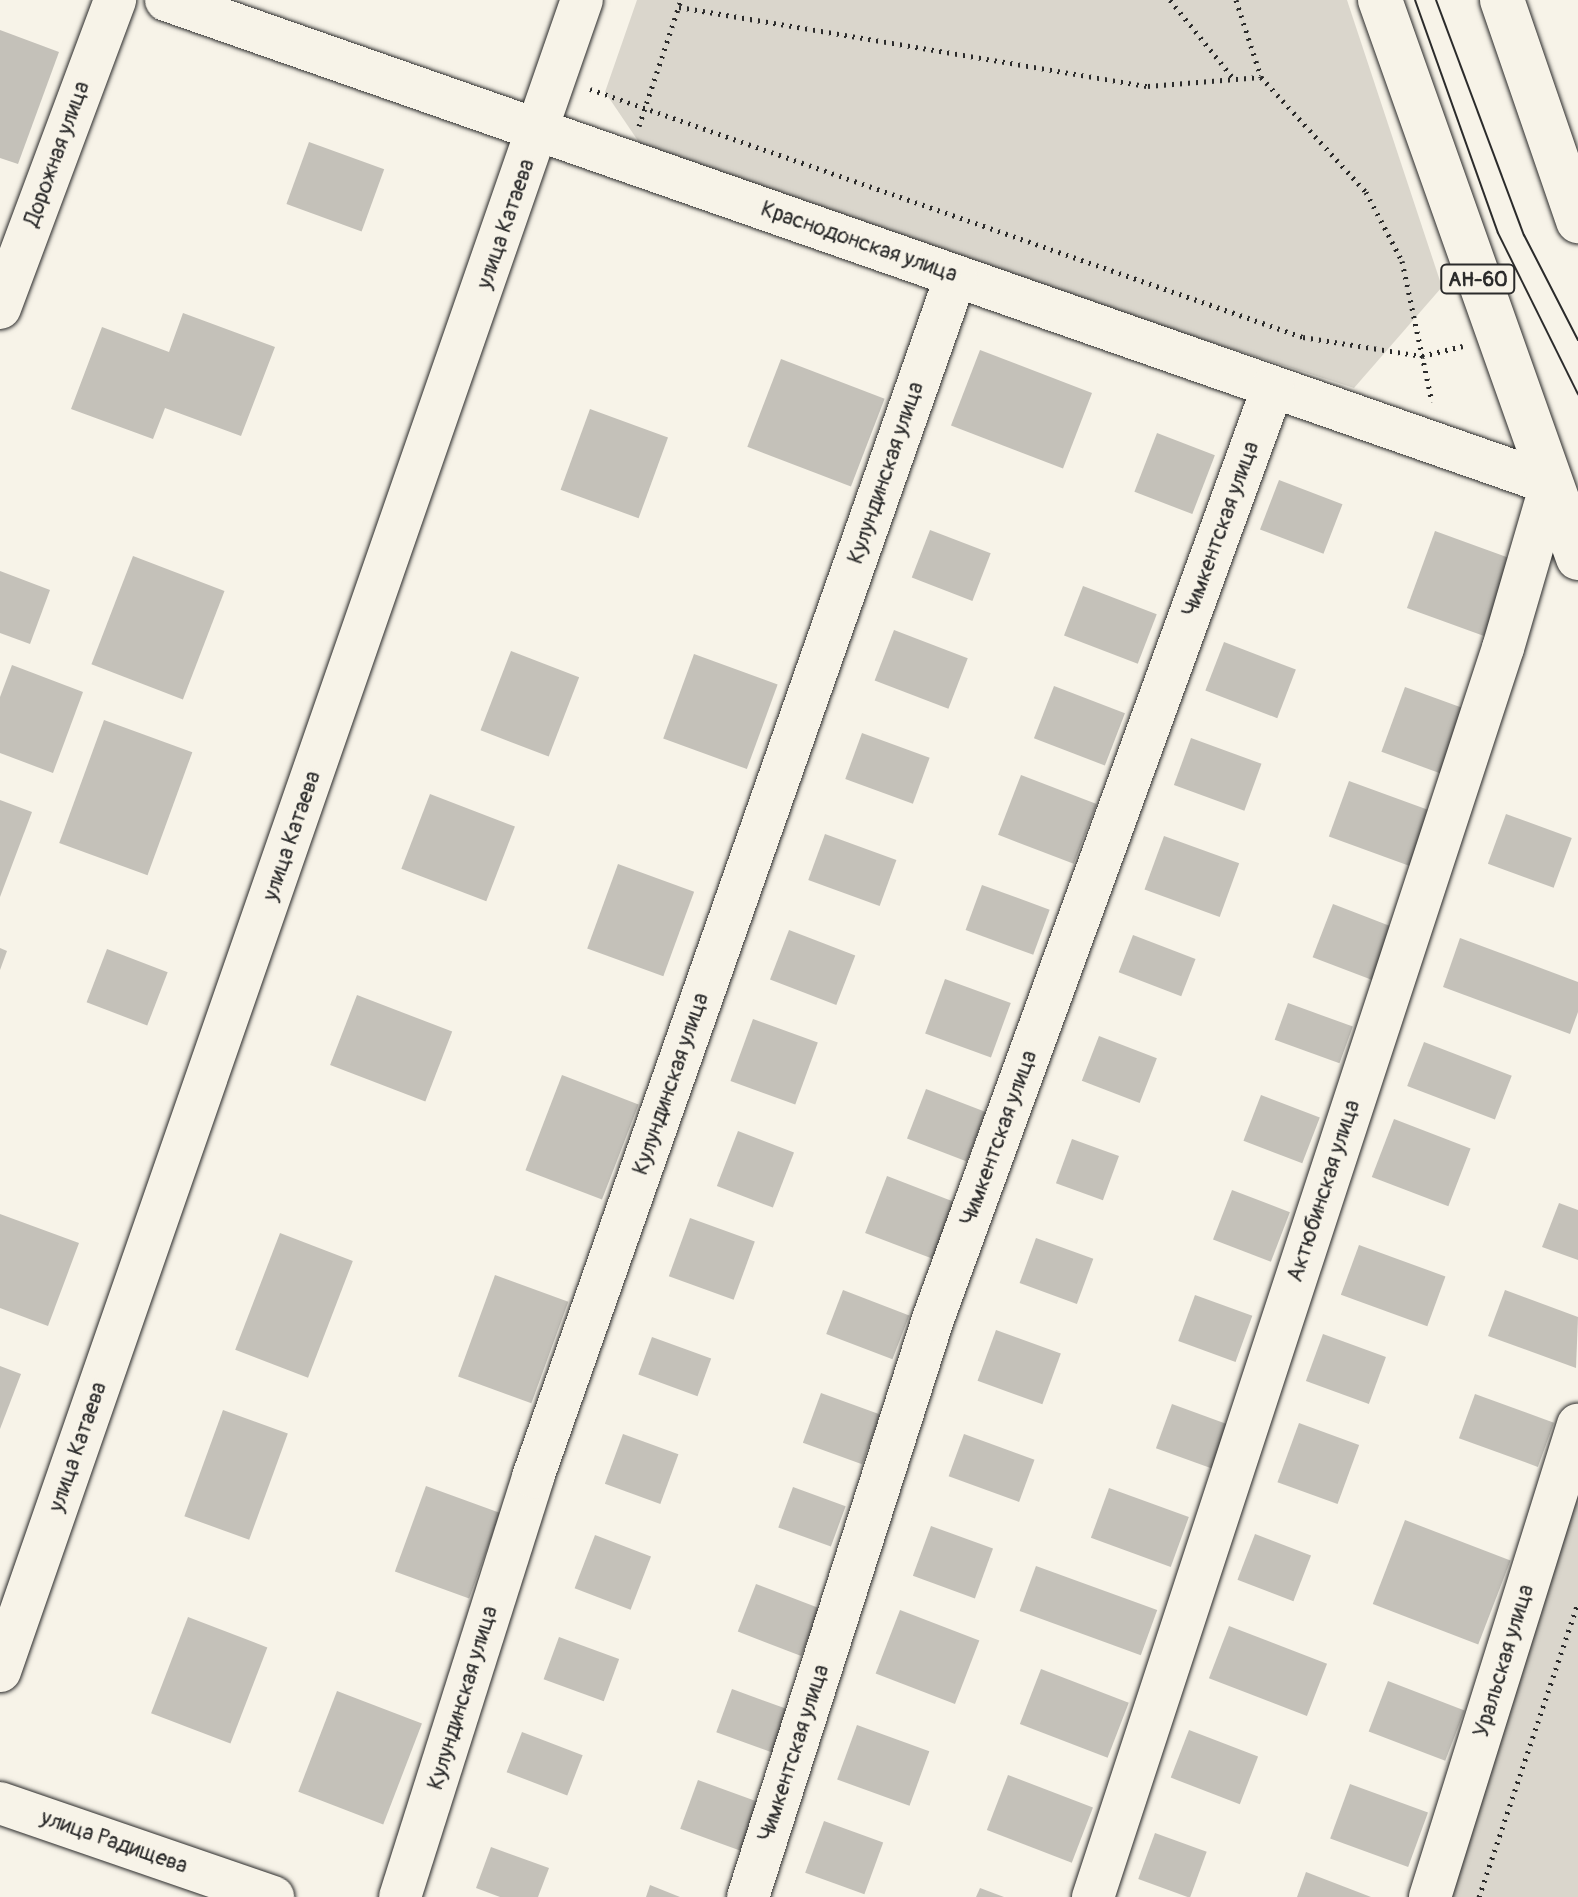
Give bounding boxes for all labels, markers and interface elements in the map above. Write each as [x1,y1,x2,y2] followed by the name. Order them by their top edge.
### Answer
[19,78,95,230] street label: Дорожная улица
[471,156,541,292] street label: улица Катаева
[757,196,961,288] street label: Краснодонская улица
[1440,263,1516,295] road number: АН-60
[842,379,930,567] street label: Кулундинская улица
[1177,438,1265,620] street label: Чимкентская улица
[257,768,327,904] street label: улица Катаева
[627,990,715,1178] street label: Кулундинская улица
[955,1047,1043,1229] street label: Чимкентская улица
[1282,1097,1366,1285] street label: Актюбинская улица
[43,1379,113,1515] street label: улица Катаева
[1468,1582,1540,1740] street label: Уральская улица
[423,1603,503,1793] street label: Кулундинская улица
[753,1661,835,1845] street label: Чимкентская улица
[37,1805,191,1879] street label: улица Радищева

